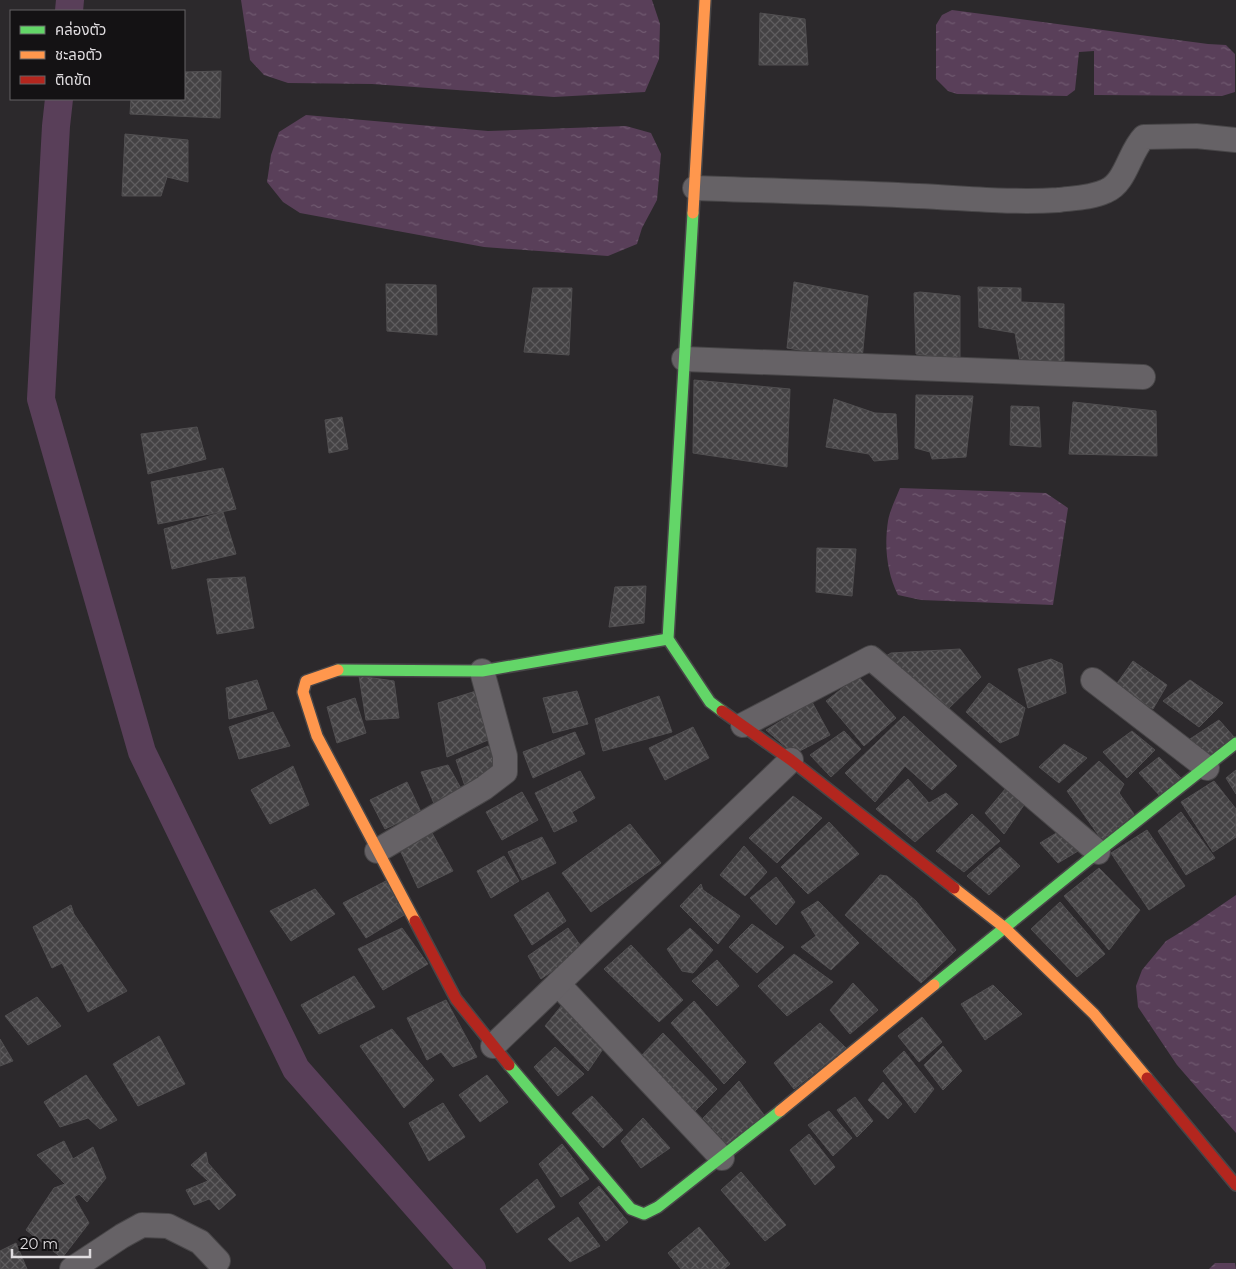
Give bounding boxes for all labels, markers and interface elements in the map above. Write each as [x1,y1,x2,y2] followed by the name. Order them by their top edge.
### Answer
[10,10,185,100] legend
[55,20,106,39] text: คล่องตัว
[55,45,102,64] text: ชะลอตัว
[55,70,91,89] text: ติดขัด
[12,1226,90,1258] scale bar
[20,1234,58,1253] text: 20 m

